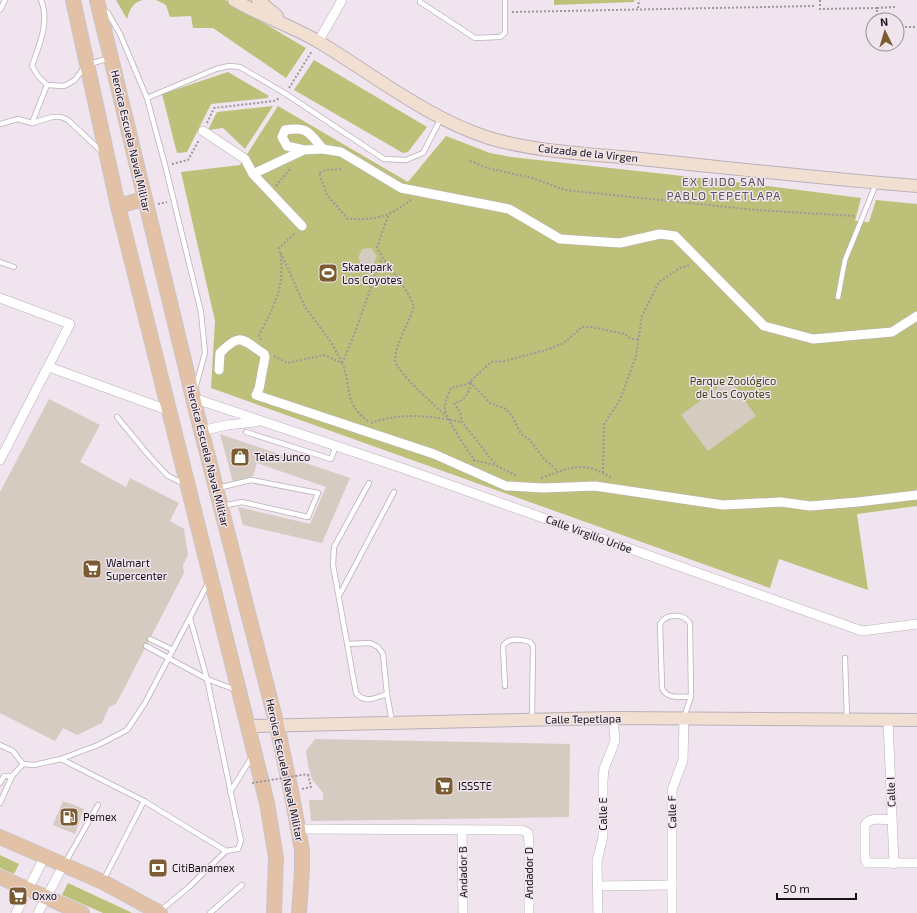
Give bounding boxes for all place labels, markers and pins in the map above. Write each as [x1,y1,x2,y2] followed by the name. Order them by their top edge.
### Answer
[342,260,402,286] place label: Skatepark Los Coyotes
[317,262,339,284] sports icon: Skatepark Los Coyotes
[229,446,251,468] shop icon: Telas Junco
[254,450,310,463] place label: Telas Junco
[106,556,168,582] place label: Walmart Supercenter
[81,558,103,580] supermarket icon: Walmart Supercenter
[433,775,455,797] supermarket icon: ISSSTE
[458,779,492,792] place label: ISSSTE
[58,806,80,828] fuel station icon: Pemex
[83,810,117,823] place label: Pemex
[147,857,169,879] bank icon: CitiBanamex
[172,861,235,874] place label: CitiBanamex
[7,885,29,907] supermarket icon: Oxxo
[32,889,57,902] place label: Oxxo

